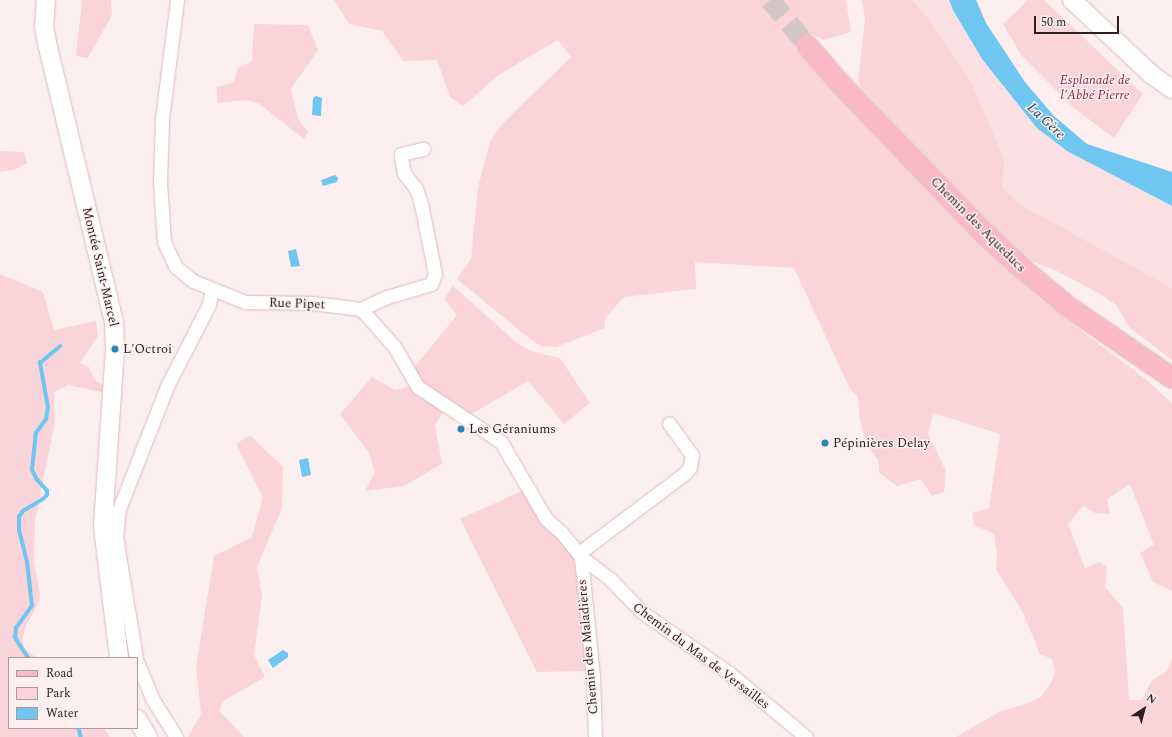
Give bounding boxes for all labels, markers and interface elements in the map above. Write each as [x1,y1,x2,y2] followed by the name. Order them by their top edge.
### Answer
[1036,8,1121,34] scale bar
[1041,13,1066,32] text: 50 m
[1060,73,1130,104] park label: Esplanade de l'Abbé Pierre
[1024,99,1068,143] water label: La Gère
[927,174,1029,276] street label: Chemin des Aqueducs
[79,206,121,328] street label: Montée Saint-Marcel
[269,295,325,313] street label: Rue Pipet
[123,341,172,357] place label: L'Octroi
[110,344,120,354] marker: L'Octroi
[469,421,556,437] place label: Les Géraniums
[456,424,466,434] marker: Les Géraniums
[833,435,930,451] place label: Pépinières Delay
[820,438,830,448] marker: Pépinières Delay
[574,579,602,715] street label: Chemin des Maladières
[629,599,773,713] street label: Chemin du Mas de Versailles
[8,657,138,729] legend
[46,664,73,683] text: Road
[46,684,71,703] text: Park
[1124,689,1164,729] north arrow
[1143,689,1160,708] text: N
[46,704,78,723] text: Water

